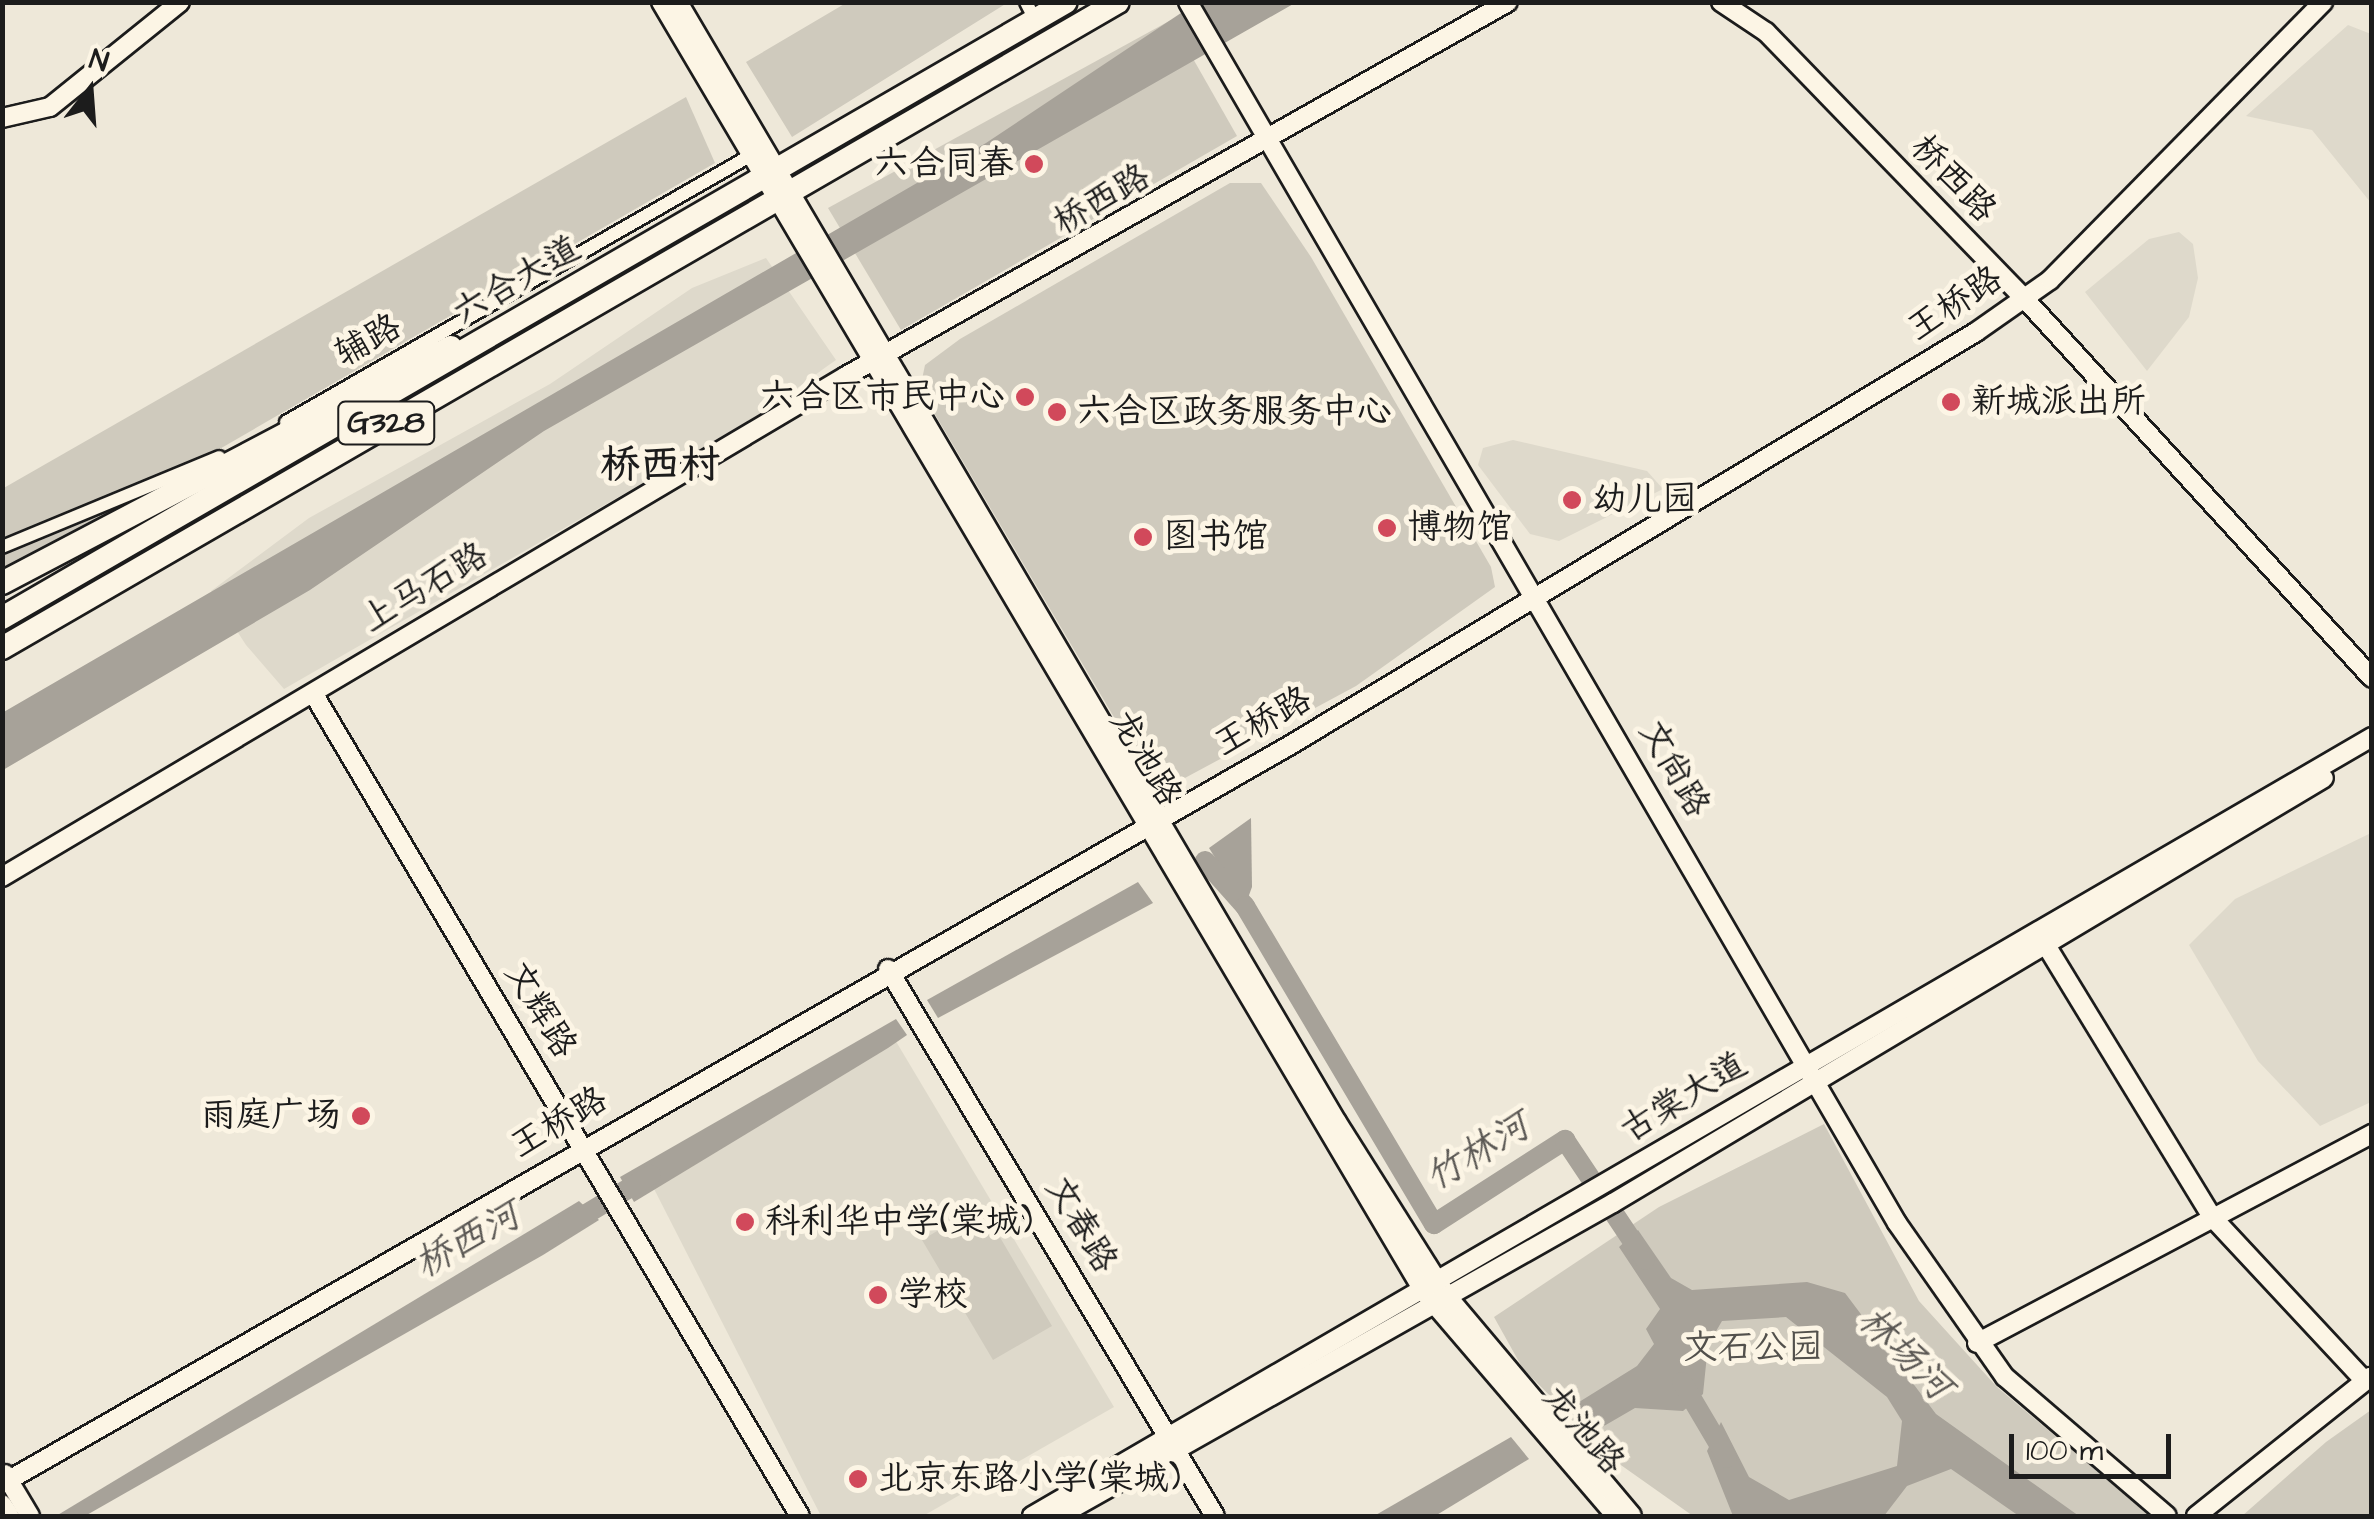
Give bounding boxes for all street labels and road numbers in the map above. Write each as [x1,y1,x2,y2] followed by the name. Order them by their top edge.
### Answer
[1901,127,2005,231] street label: 桥西路
[1046,156,1158,244] street label: 桥西路
[446,228,588,334] street label: 六合大道
[1900,258,2010,350] street label: 王桥路
[327,306,409,376] street label: 辅路
[336,396,436,450] road number: G328
[354,534,496,642] street label: 上马石路
[1207,678,1319,766] street label: 王桥路
[1100,702,1190,814] street label: 龙池路
[1630,713,1718,825] street label: 文尚路
[495,954,585,1066] street label: 文辉路
[1613,1044,1755,1152] street label: 古棠大道
[503,1079,615,1167] street label: 王桥路
[1036,1169,1126,1281] street label: 文春路
[1533,1377,1633,1483] street label: 龙池路

